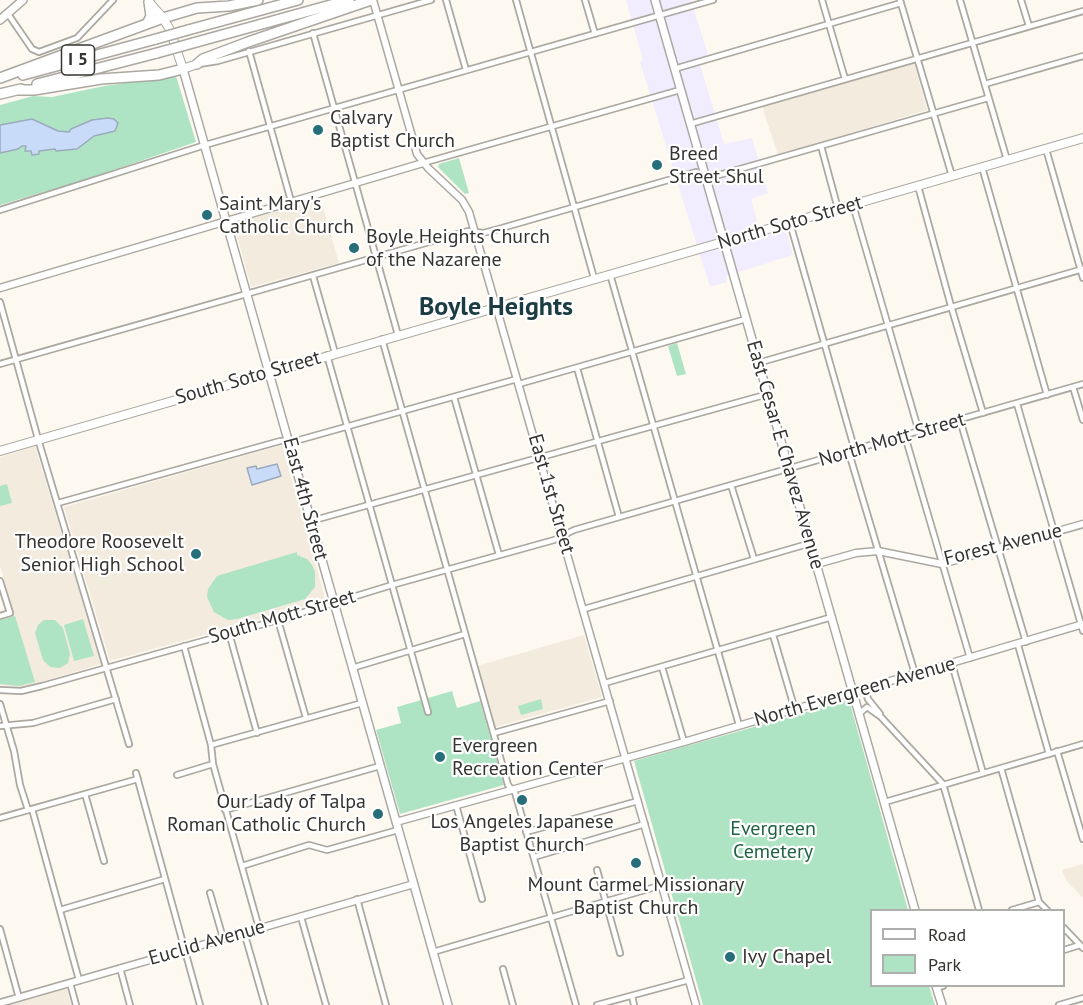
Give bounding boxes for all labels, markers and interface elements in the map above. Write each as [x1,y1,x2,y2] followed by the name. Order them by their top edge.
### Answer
[62,45,94,75] road number: I 5
[330,106,455,153] place label: Calvary Baptist Church
[311,123,325,137] marker: Calvary Baptist Church
[669,142,764,189] place label: Breed Street Shul
[650,158,664,172] marker: Breed Street Shul
[715,191,865,255] street label: North Soto Street
[219,192,354,239] place label: Saint Mary's Catholic Church
[200,208,214,222] marker: Saint Mary's Catholic Church
[366,225,550,272] place label: Boyle Heights Church of the Nazarene
[347,241,361,255] marker: Boyle Heights Church of the Nazarene
[419,292,573,324] district label: Boyle Heights
[741,338,829,572] street label: East Cesar E Chavez Avenue
[172,346,324,410] street label: South Soto Street
[816,408,968,472] street label: North Mott Street
[522,431,580,557] street label: East 1st Street
[277,435,333,563] street label: East 4th Street
[941,519,1065,571] street label: Forest Avenue
[15,530,184,577] place label: Theodore Roosevelt Senior High School
[189,547,203,561] marker: Theodore Roosevelt Senior High School
[206,585,358,649] street label: South Mott Street
[752,652,958,732] street label: North Evergreen Avenue
[452,734,603,781] place label: Evergreen Recreation Center
[433,750,447,764] marker: Evergreen Recreation Center
[167,790,366,837] place label: Our Lady of Talpa Roman Catholic Church
[515,793,529,807] marker: Los Angeles Japanese Baptist Church
[371,807,385,821] marker: Our Lady of Talpa Roman Catholic Church
[430,810,614,857] place label: Los Angeles Japanese Baptist Church
[730,817,816,864] park label: Evergreen Cemetery
[629,856,643,870] marker: Mount Carmel Missionary Baptist Church
[528,873,744,920] place label: Mount Carmel Missionary Baptist Church
[870,909,1065,987] legend
[146,915,268,971] street label: Euclid Avenue
[928,923,966,946] text: Road
[742,945,831,969] place label: Ivy Chapel
[723,950,737,964] marker: Ivy Chapel
[928,953,961,976] text: Park

